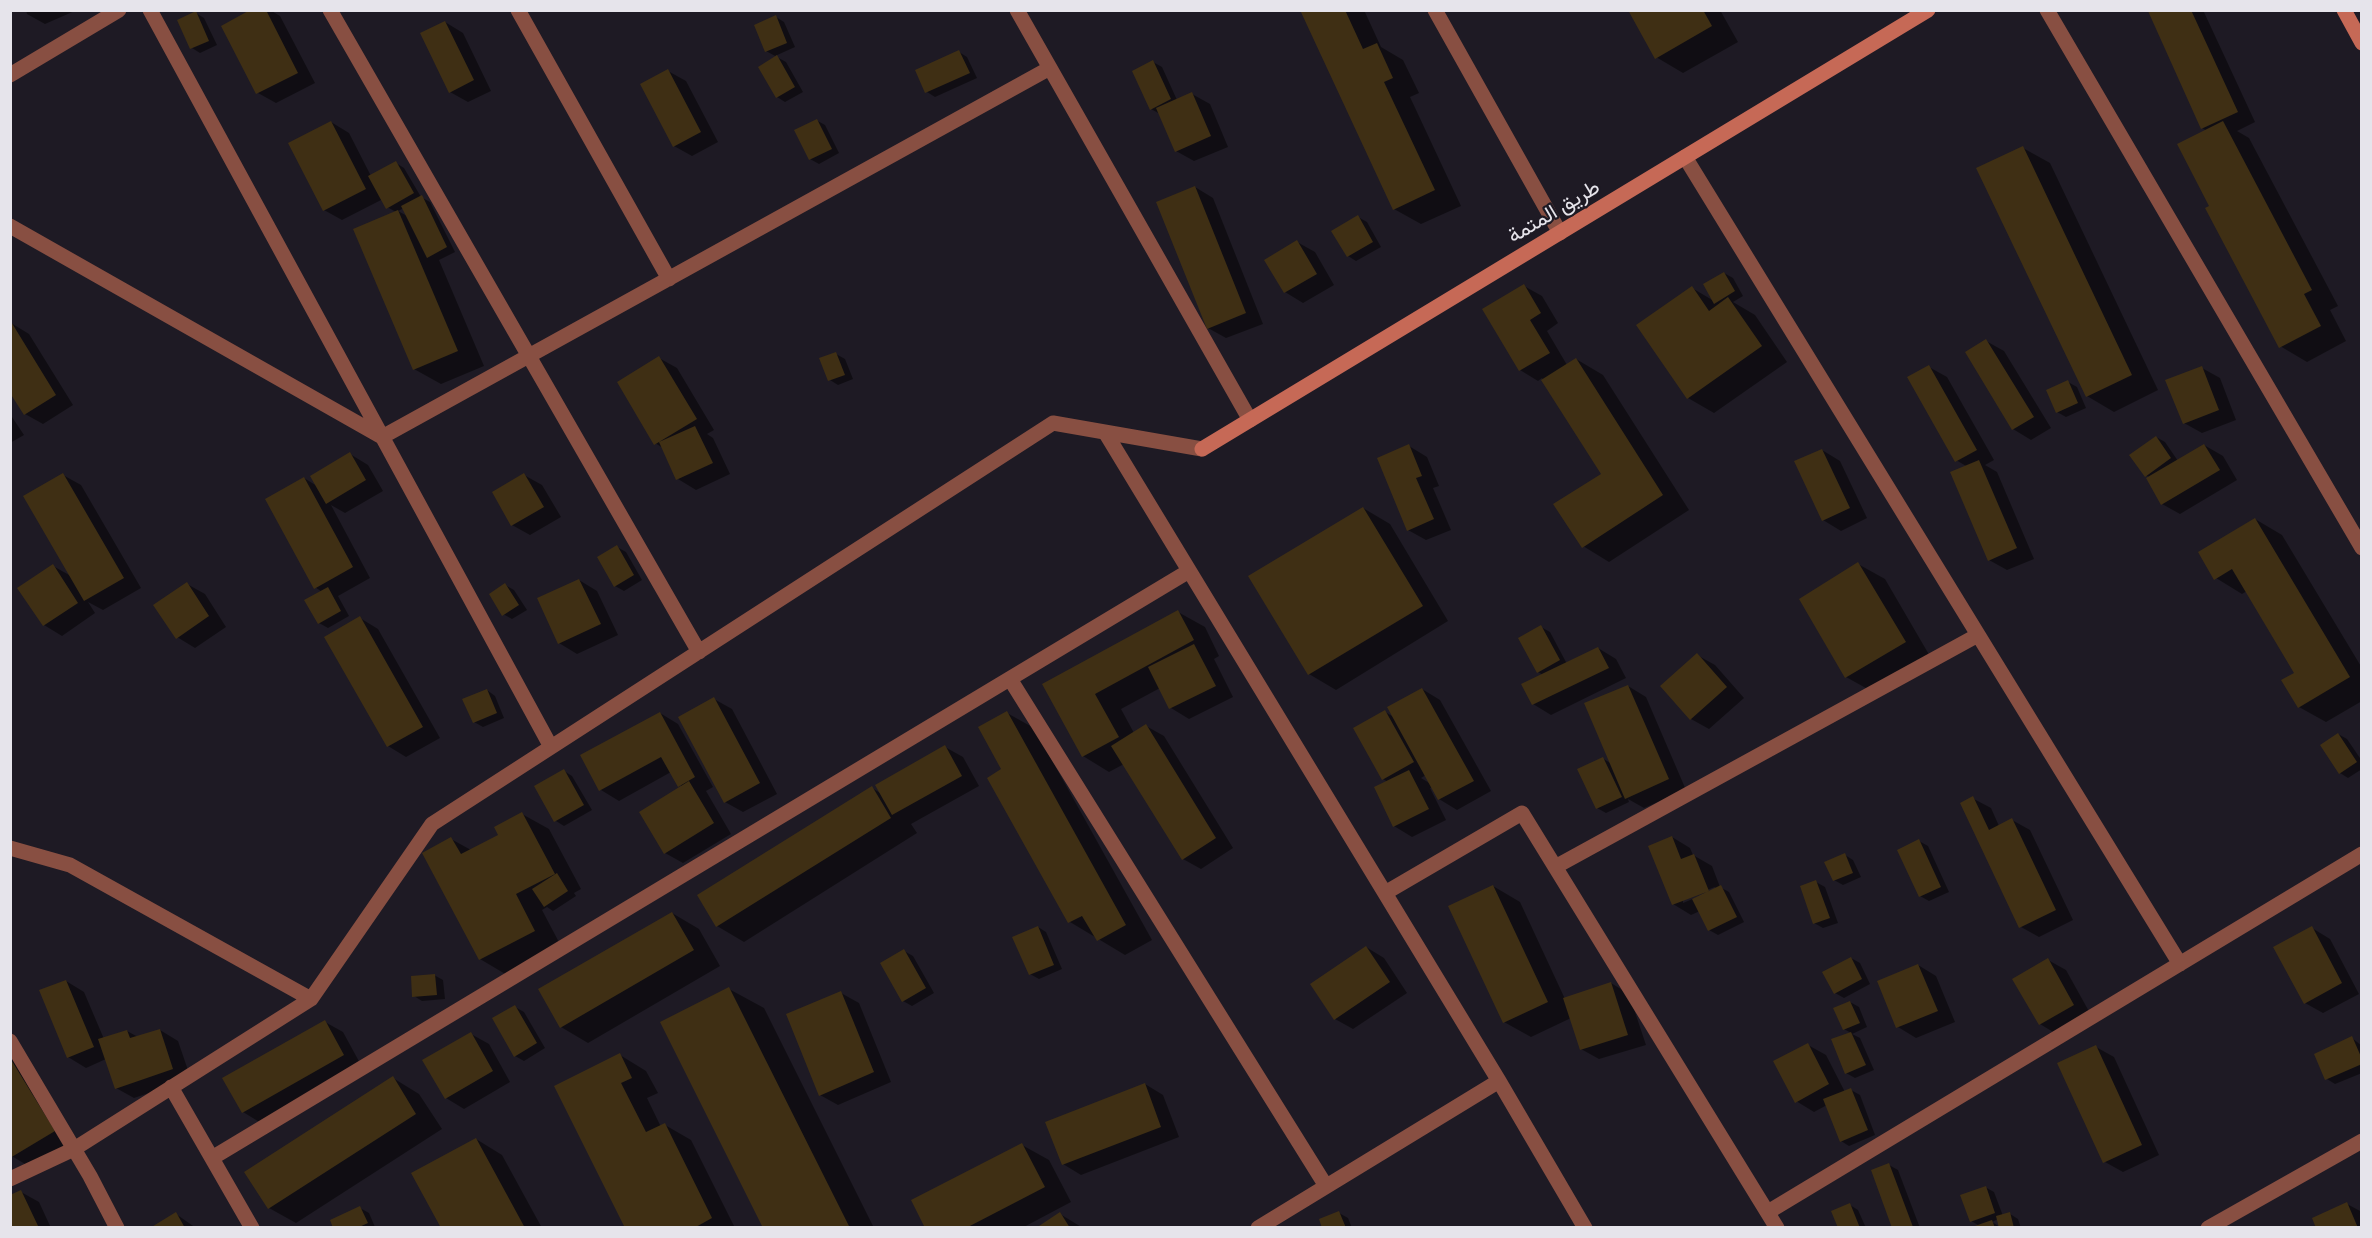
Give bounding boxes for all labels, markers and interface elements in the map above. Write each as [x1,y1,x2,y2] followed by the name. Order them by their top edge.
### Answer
[1503,175,1605,249] street label: طريق المتمة

